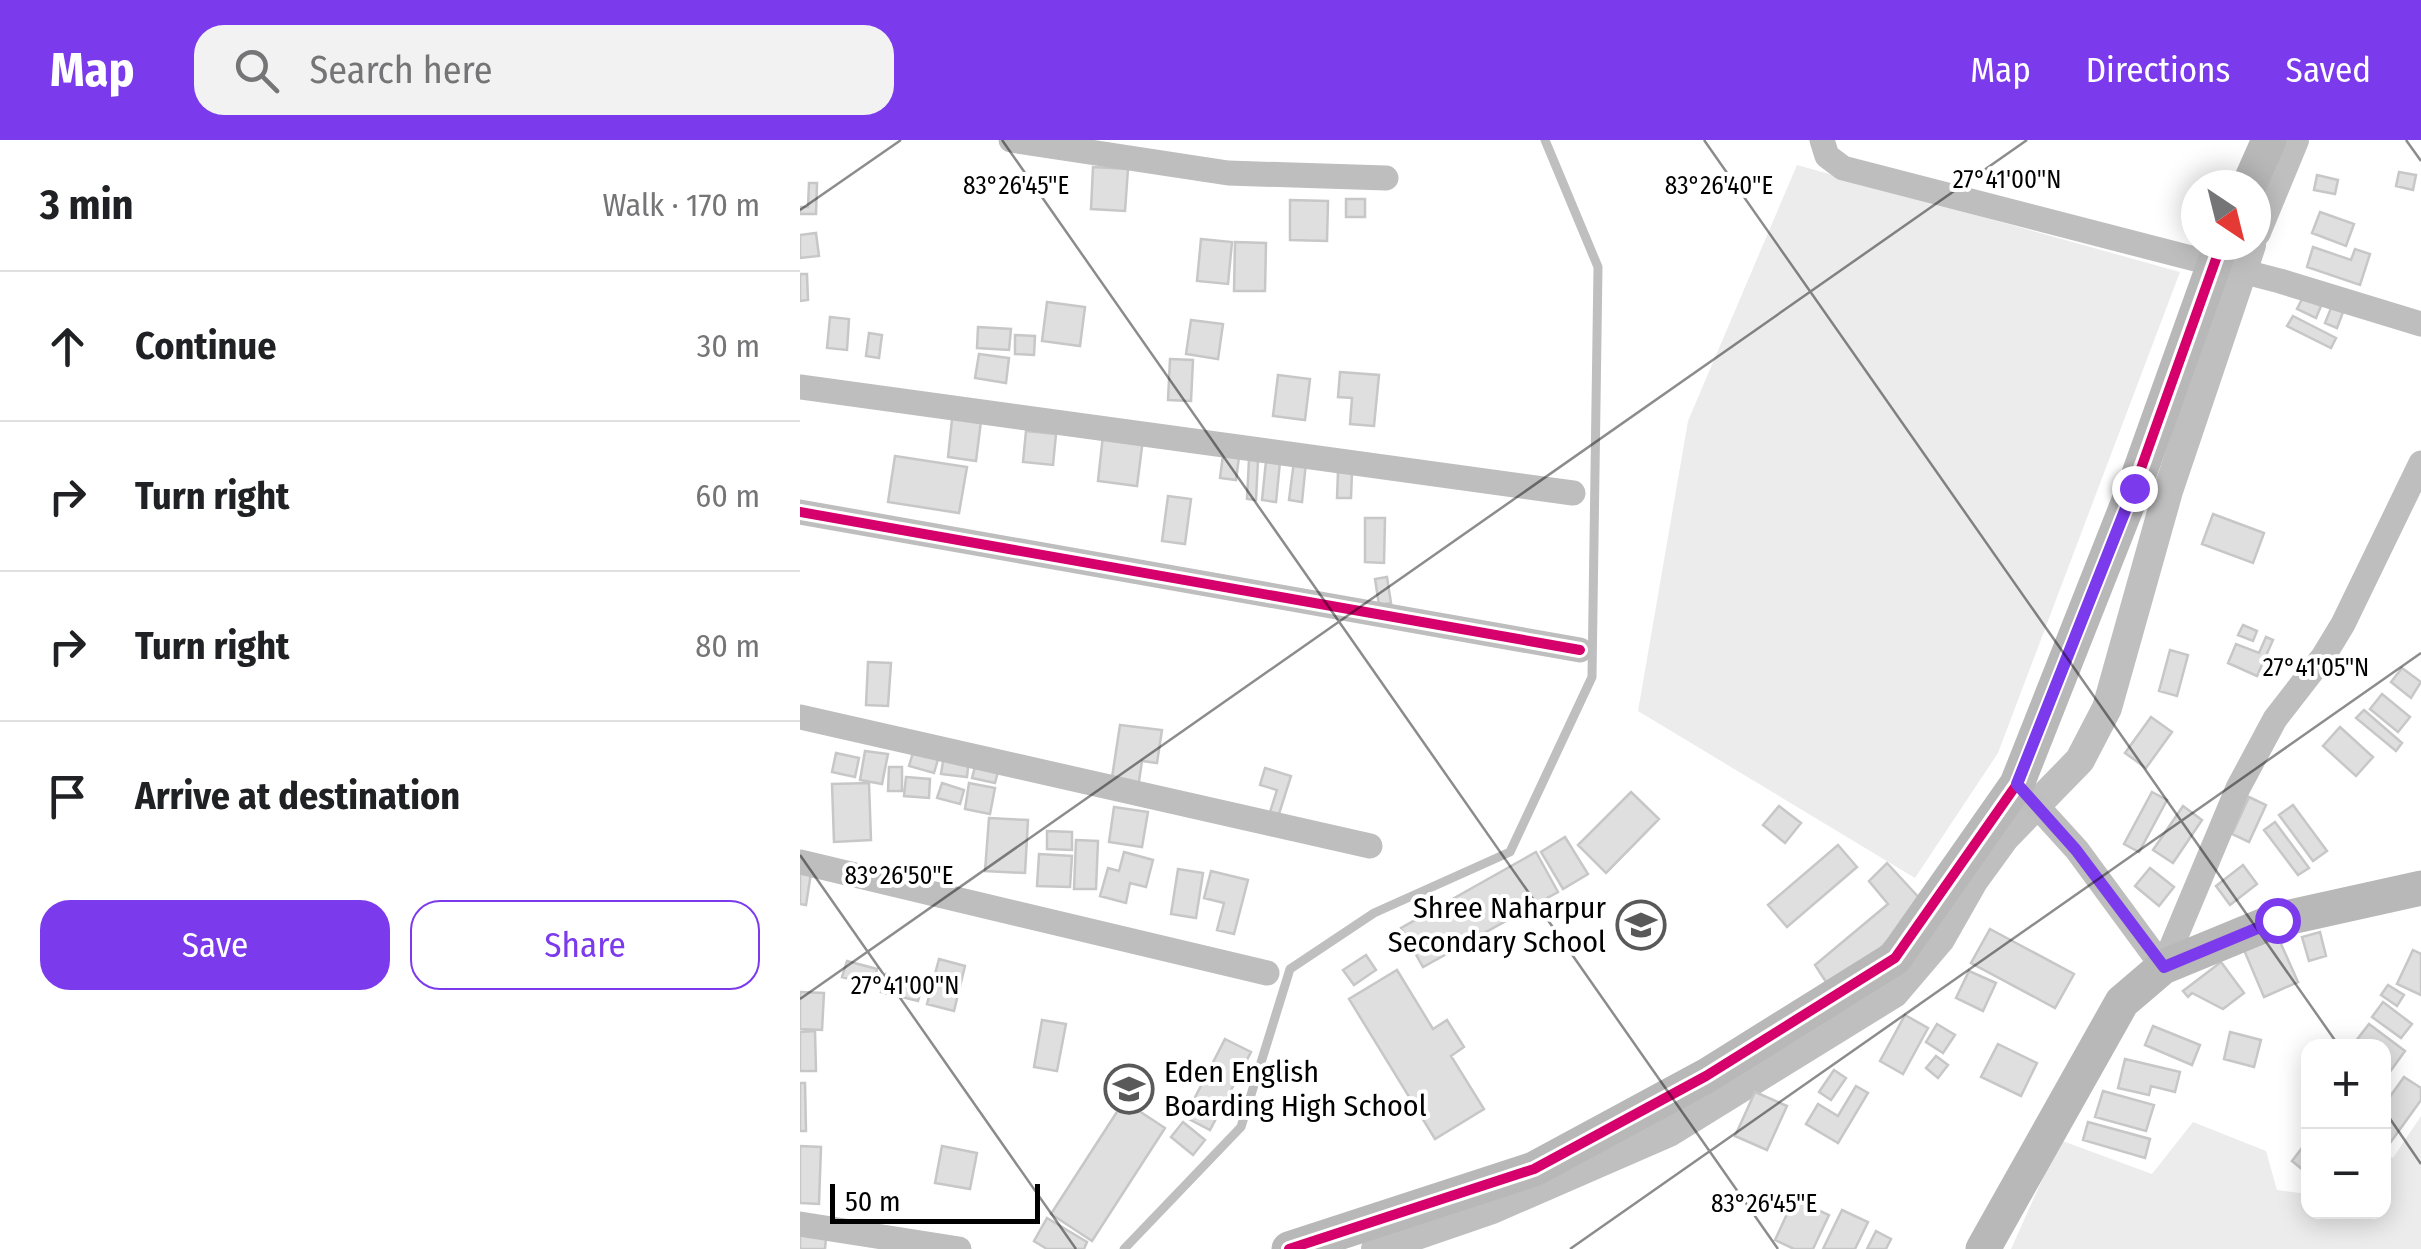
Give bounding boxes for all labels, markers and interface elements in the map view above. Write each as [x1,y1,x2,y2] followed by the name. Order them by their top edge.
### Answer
[194,25,894,115] search box
[50,41,134,99] text: Map
[229,43,284,98] icon: search
[309,47,493,93] text: Search here
[1970,49,2031,91] text: Map
[2086,49,2231,91] text: Directions
[2286,49,2371,91] text: Saved
[1953,165,2061,195] text: 27°41'00"N
[2181,170,2271,260] north arrow
[963,171,1069,201] text: 83°26'45"E
[1665,171,1773,201] text: 83°26'40"E
[40,180,134,230] text: 3 min
[603,186,760,224] text: Walk · 170 m
[40,319,95,374] icon: ahead
[135,323,276,369] text: Continue
[697,327,760,365] text: 30 m
[2112,466,2158,512] route end
[40,469,95,524] icon: right
[135,473,289,519] text: Turn right
[695,477,760,515] text: 60 m
[40,619,95,674] icon: right
[135,623,289,669] text: Turn right
[695,627,760,665] text: 80 m
[2263,653,2369,683] text: 27°41'05"N
[40,769,95,824] icon: arrive
[135,773,460,819] text: Arrive at destination
[845,861,953,891] text: 83°26'50"E
[1388,890,1607,960] place label: Shree Naharpur Secondary School
[2255,898,2301,944] route start
[1615,899,1667,951] school or university icon: Shree Naharpur Secondary School
[40,900,390,990] button: Save
[410,900,760,990] button: Share
[851,971,959,1001] text: 27°41'00"N
[2301,1039,2391,1219] map controls
[2301,1039,2391,1129] button: +
[1164,1054,1427,1124] place label: Eden English Boarding High School
[1103,1063,1155,1115] school or university icon: Eden English Boarding High School
[2301,1129,2391,1219] button: −
[830,1179,1040,1224] scale bar
[845,1185,901,1218] text: 50 m
[1711,1189,1817,1219] text: 83°26'45"E

